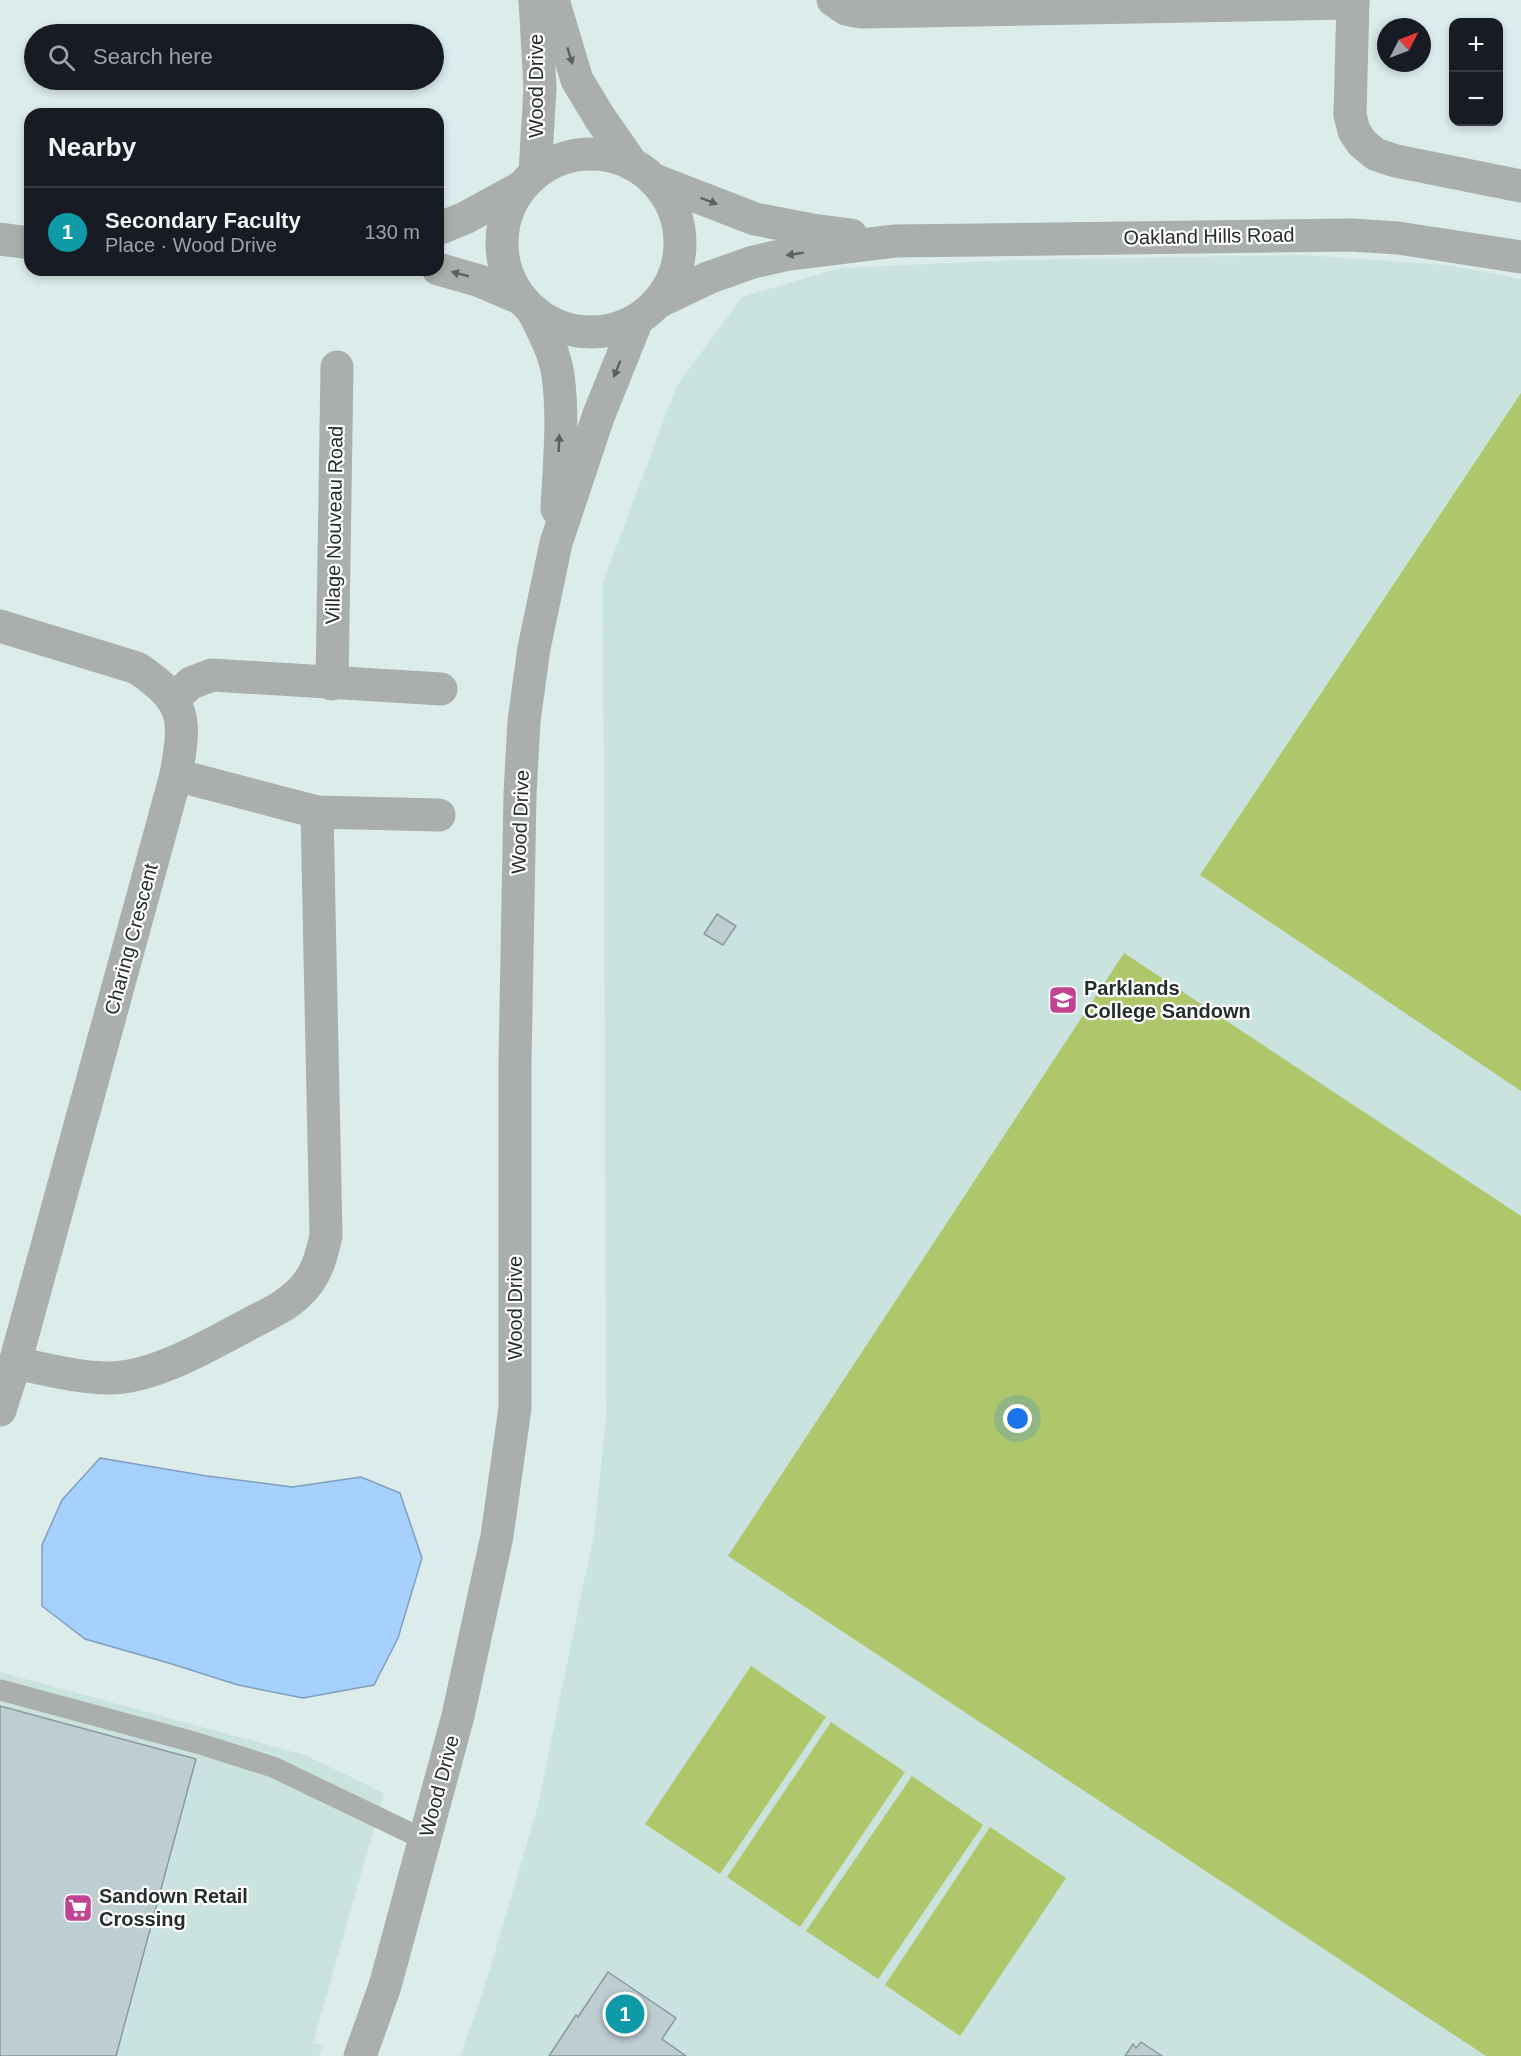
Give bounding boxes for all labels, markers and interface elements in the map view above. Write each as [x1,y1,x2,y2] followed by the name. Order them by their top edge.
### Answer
[1377,18,1431,72] north arrow
[1449,18,1503,126] map controls
[1449,18,1503,72] button: +
[24,24,444,90] search box
[525,34,547,138] street label: Wood Drive
[45,41,78,74] icon: search
[93,44,213,69] text: Search here
[566,47,575,65] one-way arrow
[1449,72,1503,126] button: −
[48,132,136,162] text: Nearby
[700,196,718,206] one-way arrow
[105,208,301,233] text: Secondary Faculty
[62,221,73,243] text: 1
[364,221,420,243] text: 130 m
[1123,224,1295,248] street label: Oakland Hills Road
[105,234,277,256] text: Place · Wood Drive
[786,249,805,258] one-way arrow
[451,269,469,279] one-way arrow
[612,360,622,378] one-way arrow
[321,425,347,625] street label: Village Nouveau Road
[555,433,564,452] one-way arrow
[507,770,533,874] street label: Wood Drive
[100,861,162,1017] street label: Charing Crescent
[1084,977,1251,1022] place label: Parklands College Sandown
[1047,984,1079,1016] school or university icon: Parklands College Sandown
[504,1256,526,1360] street label: Wood Drive
[1003,1404,1032,1433] your location
[415,1733,463,1839] street label: Wood Drive
[99,1885,248,1930] place label: Sandown Retail Crossing
[62,1892,94,1924] supermarket icon: Sandown Retail Crossing
[606,1992,644,2036] pin: 1

